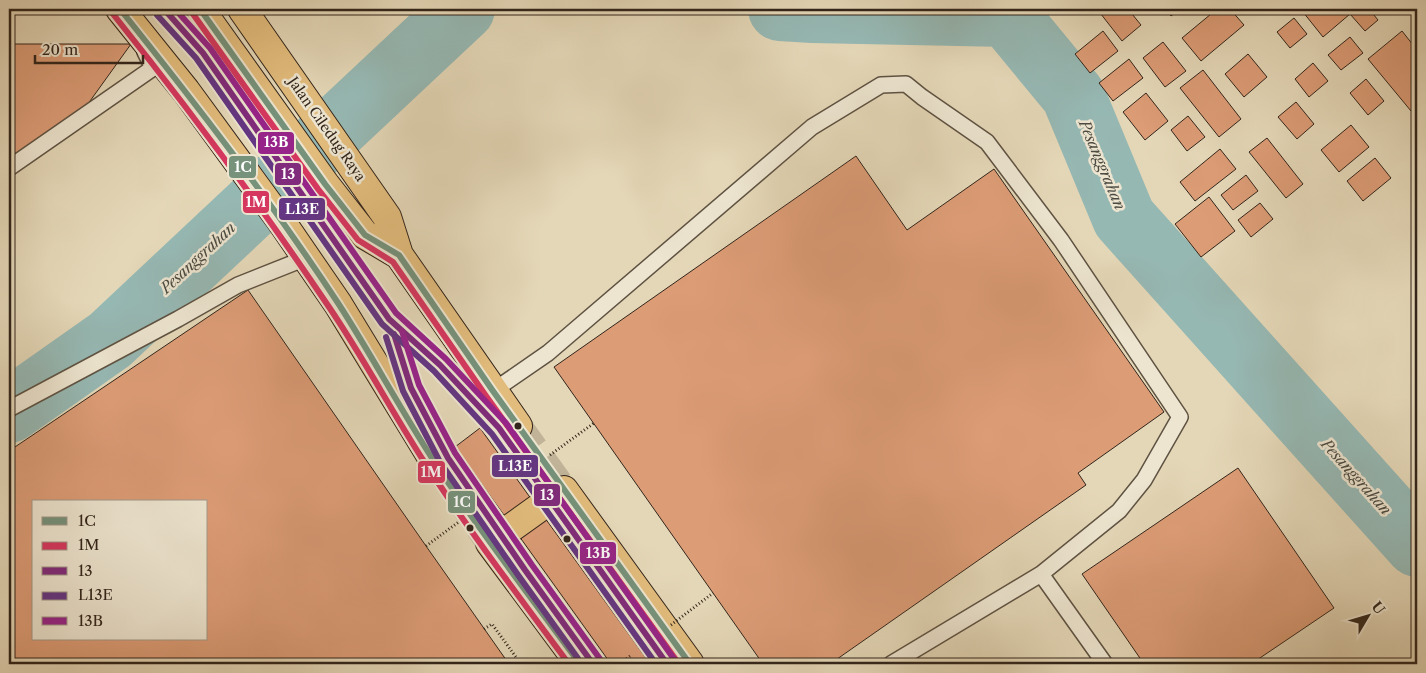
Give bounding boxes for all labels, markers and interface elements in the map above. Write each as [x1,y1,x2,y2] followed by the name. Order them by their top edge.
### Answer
[35,32,142,64] scale bar
[42,40,78,59] text: 20 m
[283,72,370,185] street label: Jalan Ciledug Raya
[1075,116,1130,213] water label: Pesanggrahan
[257,131,295,155] line badge: 13B
[264,133,288,151] text: 13B
[228,155,257,179] line badge: 1C
[234,158,252,176] text: 1C
[274,162,302,186] line badge: 13
[281,165,295,183] text: 13
[242,190,270,214] line badge: 1M
[245,193,267,211] text: 1M
[278,197,326,221] line badge: L13E
[285,200,319,218] text: L13E
[155,218,239,298] water label: Pesanggrahan
[513,421,523,431] unlabelled marker
[1317,434,1395,519] water label: Pesanggrahan
[491,454,539,478] line badge: L13E
[498,457,532,475] text: L13E
[417,460,446,484] line badge: 1M
[420,463,442,481] text: 1M
[533,483,561,507] line badge: 13
[540,486,554,504] text: 13
[447,490,476,514] line badge: 1C
[453,493,471,511] text: 1C
[32,500,208,640] legend
[78,511,96,530] text: 1C
[465,523,475,533] unlabelled marker
[562,534,572,544] unlabelled marker
[78,535,99,554] text: 1M
[579,541,617,565] line badge: 13B
[586,544,610,562] text: 13B
[78,561,93,580] text: 13
[78,585,113,604] text: L13E
[1344,590,1394,640] north arrow
[1368,598,1389,619] text: U
[78,611,103,630] text: 13B

